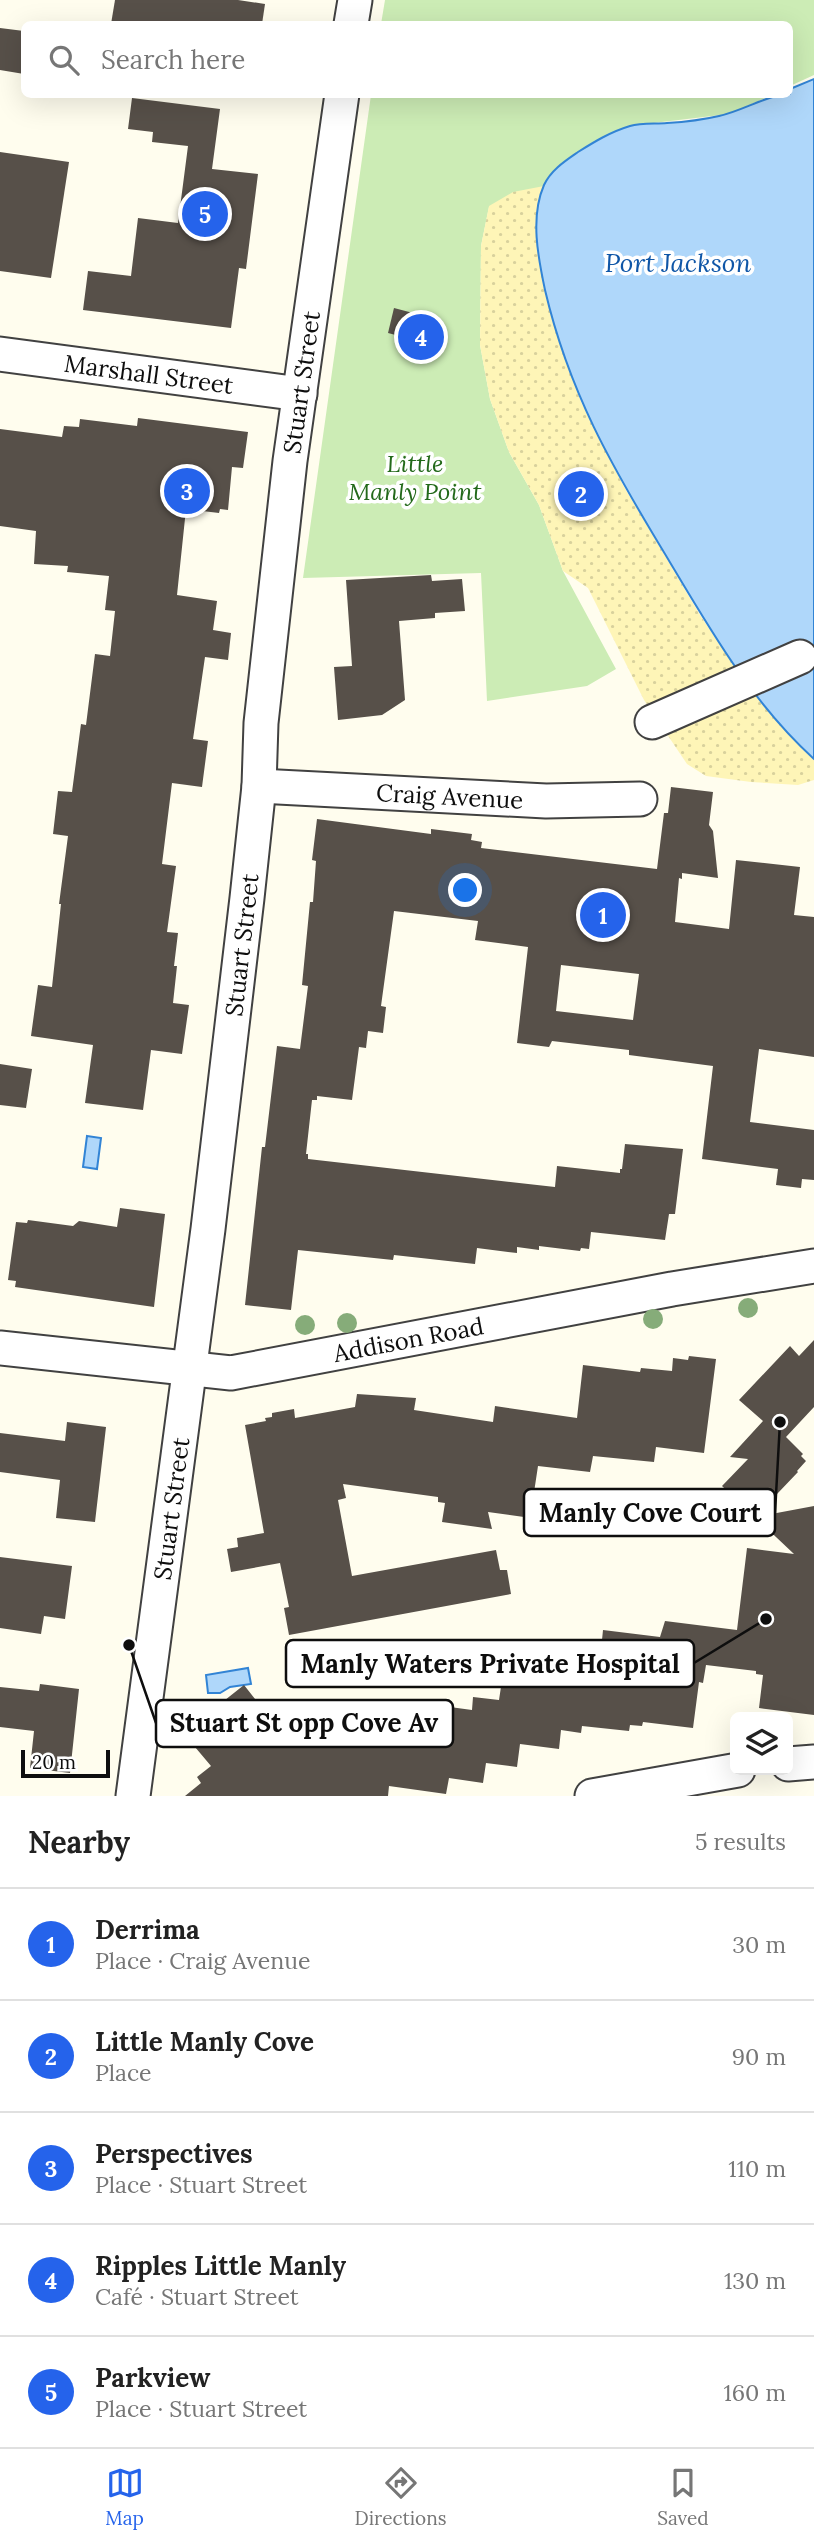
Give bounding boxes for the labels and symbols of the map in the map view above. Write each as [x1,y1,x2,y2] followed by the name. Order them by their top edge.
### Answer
[182,188,228,240] pin: 5
[605,246,751,279] water label: Port Jackson
[276,308,327,456] street label: Stuart Street
[398,311,444,363] pin: 4
[62,347,236,401] street label: Marshall Street
[348,448,482,507] park label: Little Manly Point
[164,465,210,517] pin: 3
[558,468,604,520] pin: 2
[375,777,524,815] street label: Craig Avenue
[218,871,265,1018] street label: Stuart Street
[448,873,482,907] your location
[580,889,626,941] pin: 1
[330,1310,486,1369] street label: Addison Road
[146,1435,196,1582] street label: Stuart Street
[524,1489,775,1536] callout: Manly Cove Court
[538,1496,763,1529] text: Manly Cove Court
[286,1640,694,1687] callout: Manly Waters Private Hospital
[300,1647,680,1680] text: Manly Waters Private Hospital
[156,1700,453,1747] callout: Stuart St opp Cove Av
[170,1706,438,1739] text: Stuart St opp Cove Av
[21,1747,110,1779] scale bar

